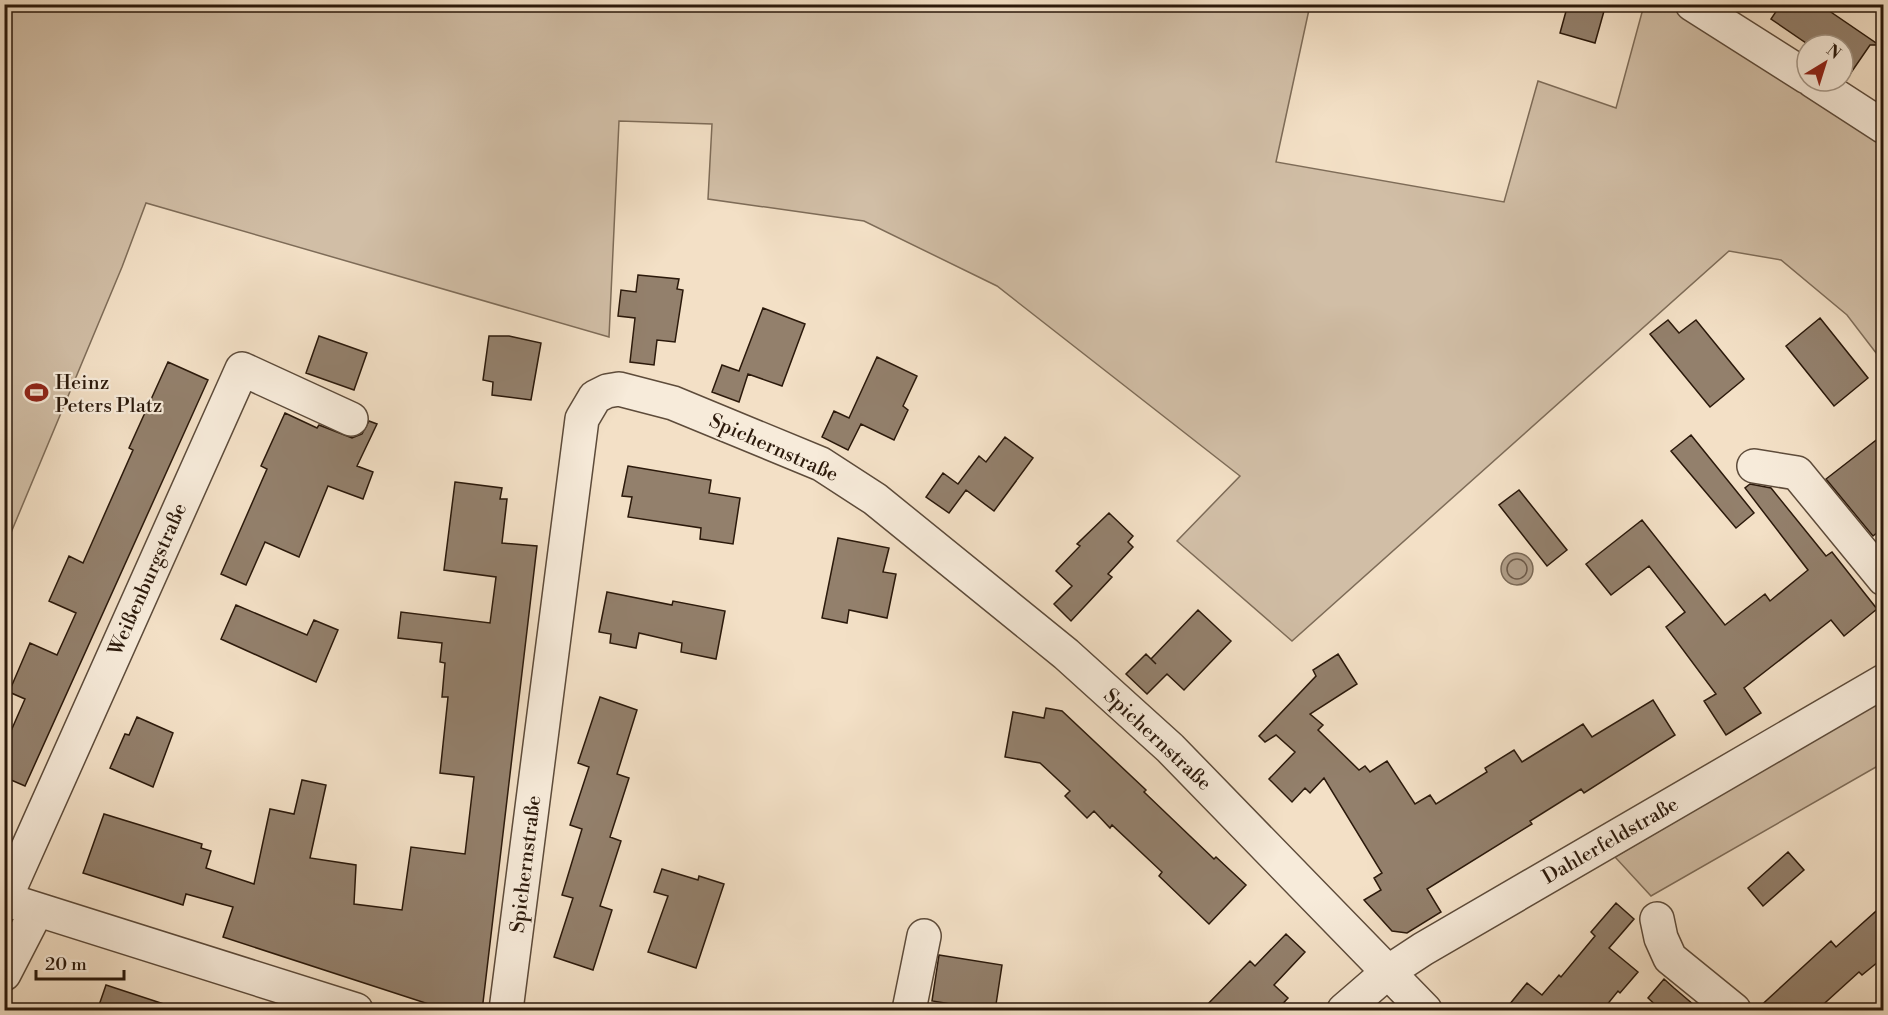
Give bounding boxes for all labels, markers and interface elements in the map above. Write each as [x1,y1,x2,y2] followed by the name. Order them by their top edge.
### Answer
[1795,33,1855,93] north arrow
[1822,40,1845,64] text: N
[55,371,162,419] place label: Heinz Peters Platz
[24,380,50,406] sports icon: Heinz Peters Platz
[705,409,842,488] street label: Spichernstraße
[103,499,193,661] street label: Weißenburgstraße
[1098,684,1216,796] street label: Spichernstraße
[1538,792,1683,890] street label: Dahlerfeldstraße
[506,794,547,934] street label: Spichernstraße
[36,943,124,981] scale bar
[45,953,87,976] text: 20 m

